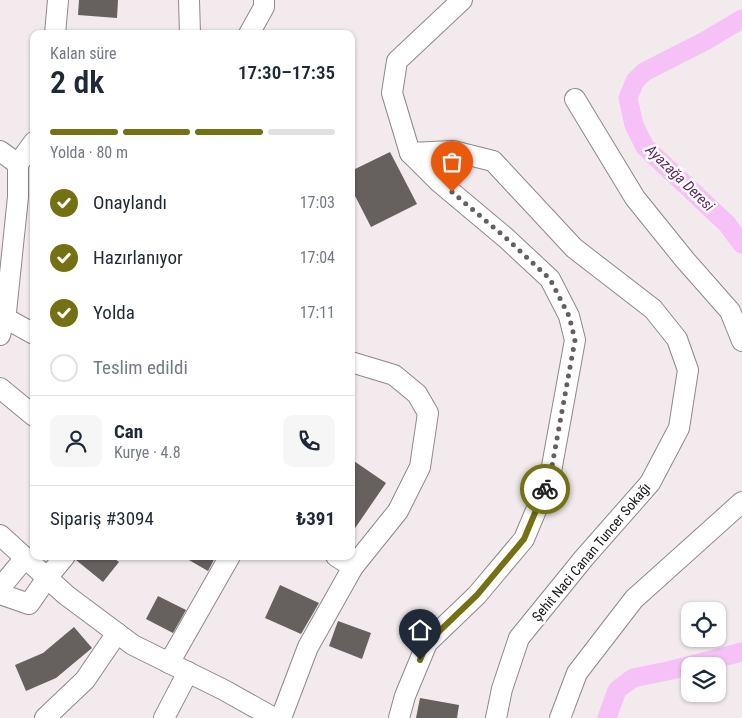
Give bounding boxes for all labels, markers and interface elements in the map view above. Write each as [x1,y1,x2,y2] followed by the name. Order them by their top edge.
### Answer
[50,44,116,63] text: Kalan süre
[238,61,335,84] text: 17:30–17:35
[50,63,104,101] text: 2 dk
[641,140,718,216] water label: Ayazağa Deresi
[431,141,473,192] pin
[50,143,128,162] text: Yolda · 80 m
[438,148,466,176] icon: bag
[50,189,78,217] icon: check
[93,191,167,214] text: Onaylandı
[300,193,335,212] text: 17:03
[50,244,78,272] icon: check
[93,246,183,269] text: Hazırlanıyor
[300,248,335,267] text: 17:04
[50,299,78,327] icon: check
[93,301,135,324] text: Yolda
[300,303,335,322] text: 17:11
[93,356,188,379] text: Teslim edildi
[50,415,102,467] button: person
[283,415,335,467] button: phone
[114,420,143,443] text: Can
[114,443,181,462] text: Kurye · 4.8
[520,464,570,514] courier
[531,475,559,503] icon: bike
[528,480,654,624] street label: Şehit Naci Canan Tuncer Sokağı
[50,507,154,530] text: Sipariş #3094
[296,507,335,530] text: ₺391
[681,602,726,702] map controls
[681,602,726,647] button: locate
[399,609,441,660] pin
[406,616,434,644] icon: home
[681,657,726,702] button: layers

